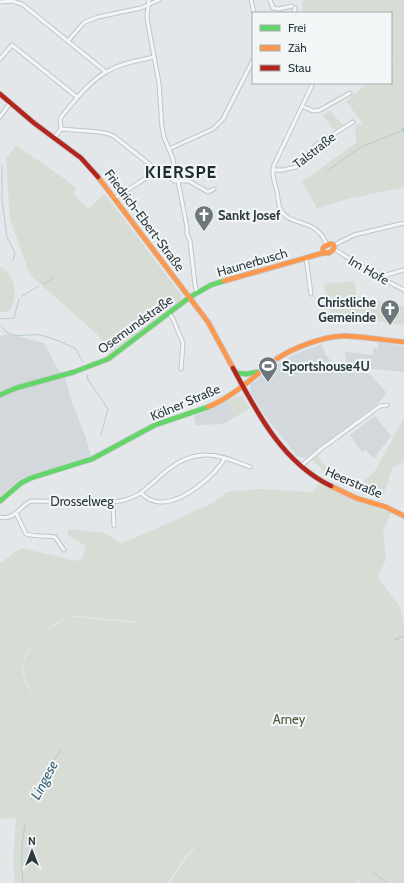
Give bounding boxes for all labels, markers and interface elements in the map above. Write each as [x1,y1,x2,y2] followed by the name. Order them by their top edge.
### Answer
[252,12,392,84] legend
[288,20,306,35] text: Frei
[288,40,307,55] text: Zäh
[288,60,311,75] text: Stau
[290,128,339,172] street label: Talstraße
[145,162,217,182] district label: KIERSPE
[102,166,189,274] street label: Friedrich-Ebert-Straße
[193,204,215,232] church icon: Sankt Josef
[218,207,281,223] place label: Sankt Josef
[215,244,289,280] street label: Haunerbusch
[346,252,393,288] street label: Im Hofe
[94,291,176,357] street label: Osemundstraße
[317,294,376,325] place label: Christliche Gemeinde
[379,298,401,326] church icon: Christliche Gemeinde
[257,355,279,383] sports icon: Sportshouse4U
[282,358,370,374] place label: Sportshouse4U
[148,380,223,424] street label: Kölner Straße
[323,463,385,501] street label: Heerstraße
[50,493,114,509] street label: Drosselweg
[273,711,306,727] park label: Arney
[26,757,62,803] water label: Lingese
[12,831,52,871] north arrow
[28,834,36,848] text: N

